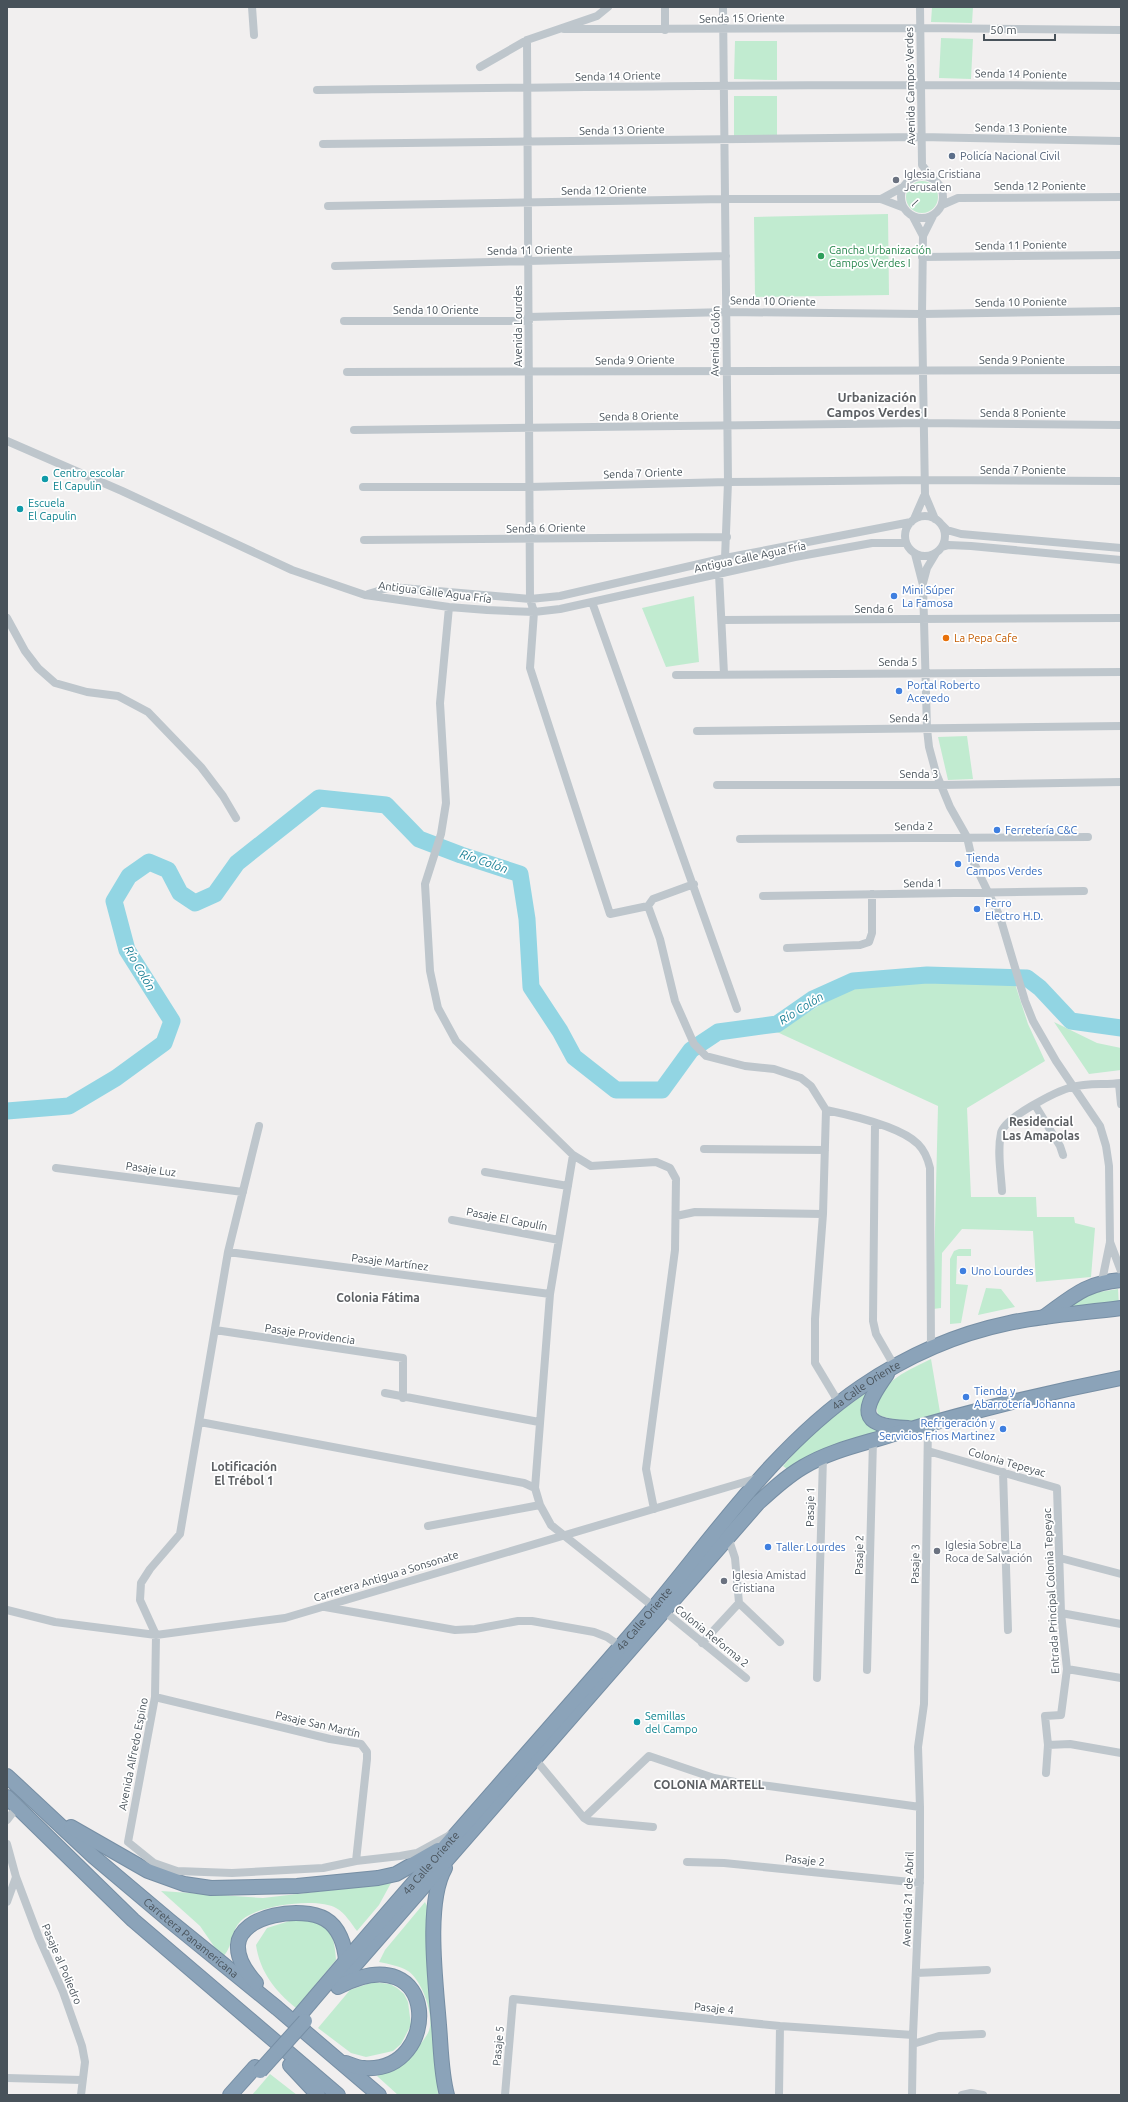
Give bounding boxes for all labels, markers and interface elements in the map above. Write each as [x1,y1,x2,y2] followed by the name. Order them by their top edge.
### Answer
[699,11,785,25] street label: Senda 15 Oriente
[984,16,1055,42] scale bar
[990,23,1017,36] text: 50 m
[903,27,917,145] street label: Avenida Campos Verdes
[975,67,1067,81] street label: Senda 14 Poniente
[575,69,661,83] street label: Senda 14 Oriente
[975,121,1067,135] street label: Senda 13 Poniente
[579,123,665,137] street label: Senda 13 Oriente
[960,150,1060,162] place label: Policía Nacional Civil
[947,151,957,161] marker: Policía Nacional Civil
[904,168,981,193] place label: Iglesia Cristiana Jerusalen
[891,175,901,185] marker: Iglesia Cristiana Jerusalen
[994,180,1086,192] street label: Senda 12 Poniente
[561,183,647,197] street label: Senda 12 Oriente
[910,198,920,208] street label: l
[975,238,1067,252] street label: Senda 11 Poniente
[487,243,573,257] street label: Senda 11 Oriente
[829,244,931,269] place label: Cancha Urbanización Campos Verdes I
[816,251,826,261] marker: Cancha Urbanización Campos Verdes I
[512,285,524,367] street label: Avenida Lourdes
[730,294,816,308] street label: Senda 10 Oriente
[975,295,1067,309] street label: Senda 10 Poniente
[393,304,479,316] street label: Senda 10 Oriente
[708,306,722,376] street label: Avenida Colón
[595,353,675,367] street label: Senda 9 Oriente
[979,354,1065,366] street label: Senda 9 Poniente
[826,390,928,419] district label: Urbanización Campos Verdes I
[980,407,1066,419] street label: Senda 8 Poniente
[599,409,679,423] street label: Senda 8 Oriente
[980,464,1066,476] street label: Senda 7 Poniente
[603,466,683,480] street label: Senda 7 Oriente
[53,467,125,492] place label: Centro escolar El Capulin
[40,474,50,484] marker: Centro escolar El Capulin
[28,497,77,522] place label: Escuela El Capulin
[15,504,25,514] marker: Escuela El Capulin
[506,521,586,535] street label: Senda 6 Oriente
[693,539,807,575] street label: Antigua Calle Agua Fría
[378,579,492,605] street label: Antigua Calle Agua Fría
[902,584,955,609] place label: Mini Súper La Famosa
[889,591,899,601] marker: Mini Súper La Famosa
[855,603,893,615] street label: Senda 6
[954,632,1017,644] place label: La Pepa Cafe
[941,633,951,643] marker: La Pepa Cafe
[879,656,917,668] street label: Senda 5
[907,679,980,704] place label: Portal Roberto Acevedo
[894,686,904,696] marker: Portal Roberto Acevedo
[889,712,929,724] street label: Senda 4
[900,768,938,780] street label: Senda 3
[894,820,934,832] street label: Senda 2
[1005,824,1078,836] place label: Ferretería C&C
[992,825,1002,835] marker: Ferretería C&C
[458,847,510,875] water label: Río Colón
[966,852,1042,877] place label: Tienda Campos Verdes
[953,859,963,869] marker: Tienda Campos Verdes
[903,877,943,889] street label: Senda 1
[985,897,1043,922] place label: Ferro Electro H.D.
[972,904,982,914] marker: Ferro Electro H.D.
[122,943,158,993] water label: Río Colón
[776,989,826,1027] water label: Río Colón
[1002,1115,1080,1142] district label: Residencial Las Amapolas
[125,1160,177,1178] street label: Pasaje Luz
[465,1205,549,1233] street label: Pasaje El Capulín
[351,1251,429,1273] street label: Pasaje Martínez
[971,1265,1034,1277] place label: Uno Lourdes
[958,1266,968,1276] marker: Uno Lourdes
[336,1291,420,1304] district label: Colonia Fátima
[264,1322,356,1346] street label: Pasaje Providencia
[830,1358,902,1412] street label: 4a Calle Oriente
[974,1385,1075,1410] place label: Tienda y Abarrotería Johanna
[961,1392,971,1402] marker: Tienda y Abarrotería Johanna
[879,1417,996,1442] place label: Refrigeración y Servicios Frios Martinez
[998,1424,1008,1434] marker: Refrigeración y Servicios Frios Martinez
[967,1445,1047,1479] street label: Colonia Tepeyac
[211,1460,277,1487] district label: Lotificación El Trébol 1
[804,1487,816,1527] street label: Pasaje 1
[1041,1508,1061,1674] street label: Entrada Principal Colonia Tepeyac
[853,1535,865,1575] street label: Pasaje 2
[945,1539,1032,1564] place label: Iglesia Sobre La Roca de Salvación
[776,1541,846,1553] place label: Taller Lourdes
[763,1542,773,1552] marker: Taller Lourdes
[909,1544,921,1584] street label: Pasaje 3
[932,1546,942,1556] marker: Iglesia Sobre La Roca de Salvación
[312,1548,460,1604] street label: Carretera Antigua a Sonsonate
[732,1569,806,1594] place label: Iglesia Amistad Cristiana
[719,1576,729,1586] marker: Iglesia Amistad Cristiana
[614,1585,674,1653] street label: 4a Calle Oriente
[673,1603,751,1669] street label: Colonia Reforma 2
[116,1697,150,1811] street label: Avenida Alfredo Espino
[274,1708,362,1740] street label: Pasaje San Martín
[645,1710,698,1735] place label: Semillas del Campo
[632,1717,642,1727] marker: Semillas del Campo
[654,1778,765,1791] district label: COLONIA MARTELL
[400,1829,461,1897] street label: 4a Calle Oriente
[900,1851,916,1947] street label: Avenida 21 de Abril
[784,1852,826,1868] street label: Pasaje 2
[141,1895,241,1980] street label: Carretera Panamericana
[40,1922,84,2006] street label: Pasaje al Poliedro
[693,2000,735,2016] street label: Pasaje 4
[490,2026,506,2066] street label: Pasaje 5

